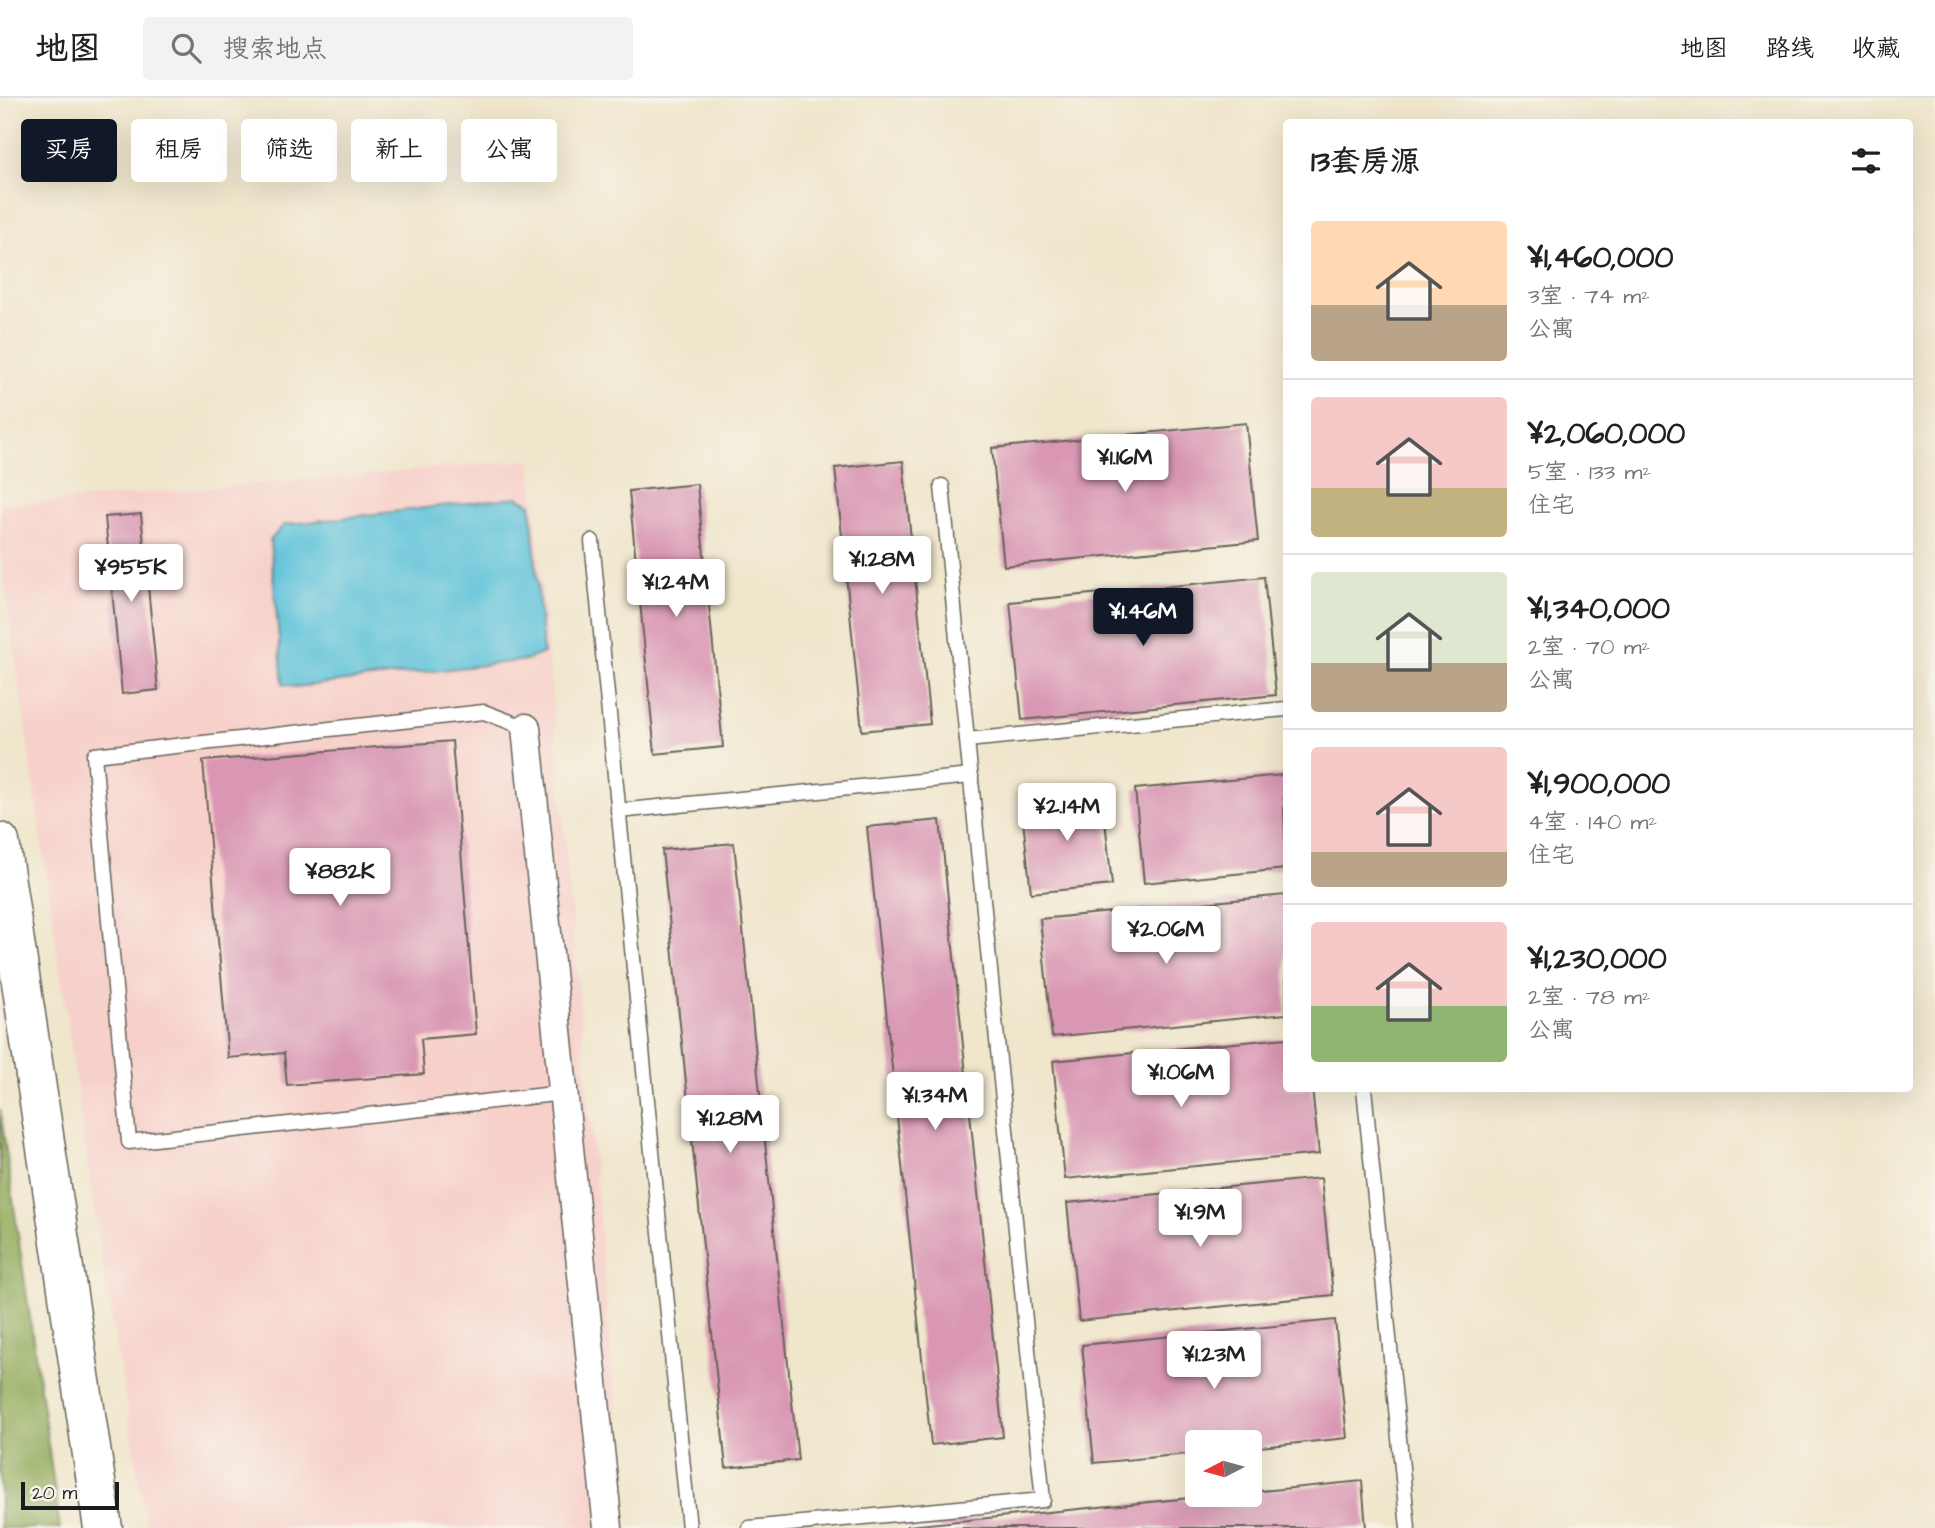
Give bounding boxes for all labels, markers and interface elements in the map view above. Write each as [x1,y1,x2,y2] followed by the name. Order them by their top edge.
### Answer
[143,17,633,80] search box
[35,26,101,72] text: 地图
[167,29,205,67] icon: search
[223,31,327,67] text: 搜索地点
[1680,32,1728,66] text: 地图
[1766,32,1814,66] text: 路线
[1852,32,1900,66] text: 收藏
[21,119,117,182] chip: 买房
[131,119,227,182] chip: 租房
[241,119,337,182] chip: 筛选
[351,119,447,182] chip: 新上
[461,119,557,182] chip: 公寓
[1311,141,1420,183] text: 13套房源
[1847,142,1885,180] icon: filters
[1528,237,1673,279] text: ¥1,460,000
[1367,249,1451,333] icon: home
[1528,280,1650,312] text: 3室 · 74 m²
[1528,313,1574,345] text: 公寓
[1528,413,1685,455] text: ¥2,060,000
[1367,425,1451,509] icon: home
[1068,434,1182,494] pin: ¥1.16M
[1098,441,1152,473] text: ¥1.16M
[1528,456,1651,488] text: 5室 · 133 m²
[1528,489,1574,521] text: 住宅
[825,536,939,596] pin: ¥1.28M
[849,543,915,575] text: ¥1.28M
[82,545,180,604] pin: ¥955K
[95,551,167,583] text: ¥955K
[619,560,733,619] pin: ¥1.24M
[643,566,709,598] text: ¥1.24M
[1086,588,1200,648] pin: ¥1.46M
[1528,588,1670,630] text: ¥1,340,000
[1109,595,1177,627] text: ¥1.46M
[1367,600,1451,684] icon: home
[1528,631,1650,663] text: 2室 · 70 m²
[1528,664,1574,696] text: 公寓
[1528,763,1670,805] text: ¥1,900,000
[1367,775,1451,859] icon: home
[1010,784,1124,843] pin: ¥2.14M
[1034,790,1100,822] text: ¥2.14M
[1528,806,1657,838] text: 4室 · 140 m²
[1528,839,1574,871] text: 住宅
[291,848,389,908] pin: ¥882K
[305,855,375,887] text: ¥882K
[1109,906,1223,966] pin: ¥2.06M
[1128,913,1204,945] text: ¥2.06M
[1528,938,1667,980] text: ¥1,230,000
[1367,950,1451,1034] icon: home
[1528,981,1651,1013] text: 2室 · 78 m²
[1528,1014,1574,1046] text: 公寓
[1124,1049,1238,1109] pin: ¥1.06M
[1148,1056,1214,1088] text: ¥1.06M
[878,1072,992,1132] pin: ¥1.34M
[903,1079,967,1111] text: ¥1.34M
[673,1096,787,1155] pin: ¥1.28M
[697,1102,763,1134] text: ¥1.28M
[1151,1190,1249,1249] pin: ¥1.9M
[1175,1196,1225,1228] text: ¥1.9M
[1157,1332,1271,1391] pin: ¥1.23M
[1183,1338,1245,1370] text: ¥1.23M
[1185,1430,1262,1507] north arrow
[1185,1430,1262,1507] map controls
[21,1479,119,1511] scale bar
[32,1480,77,1507] text: 20 m

